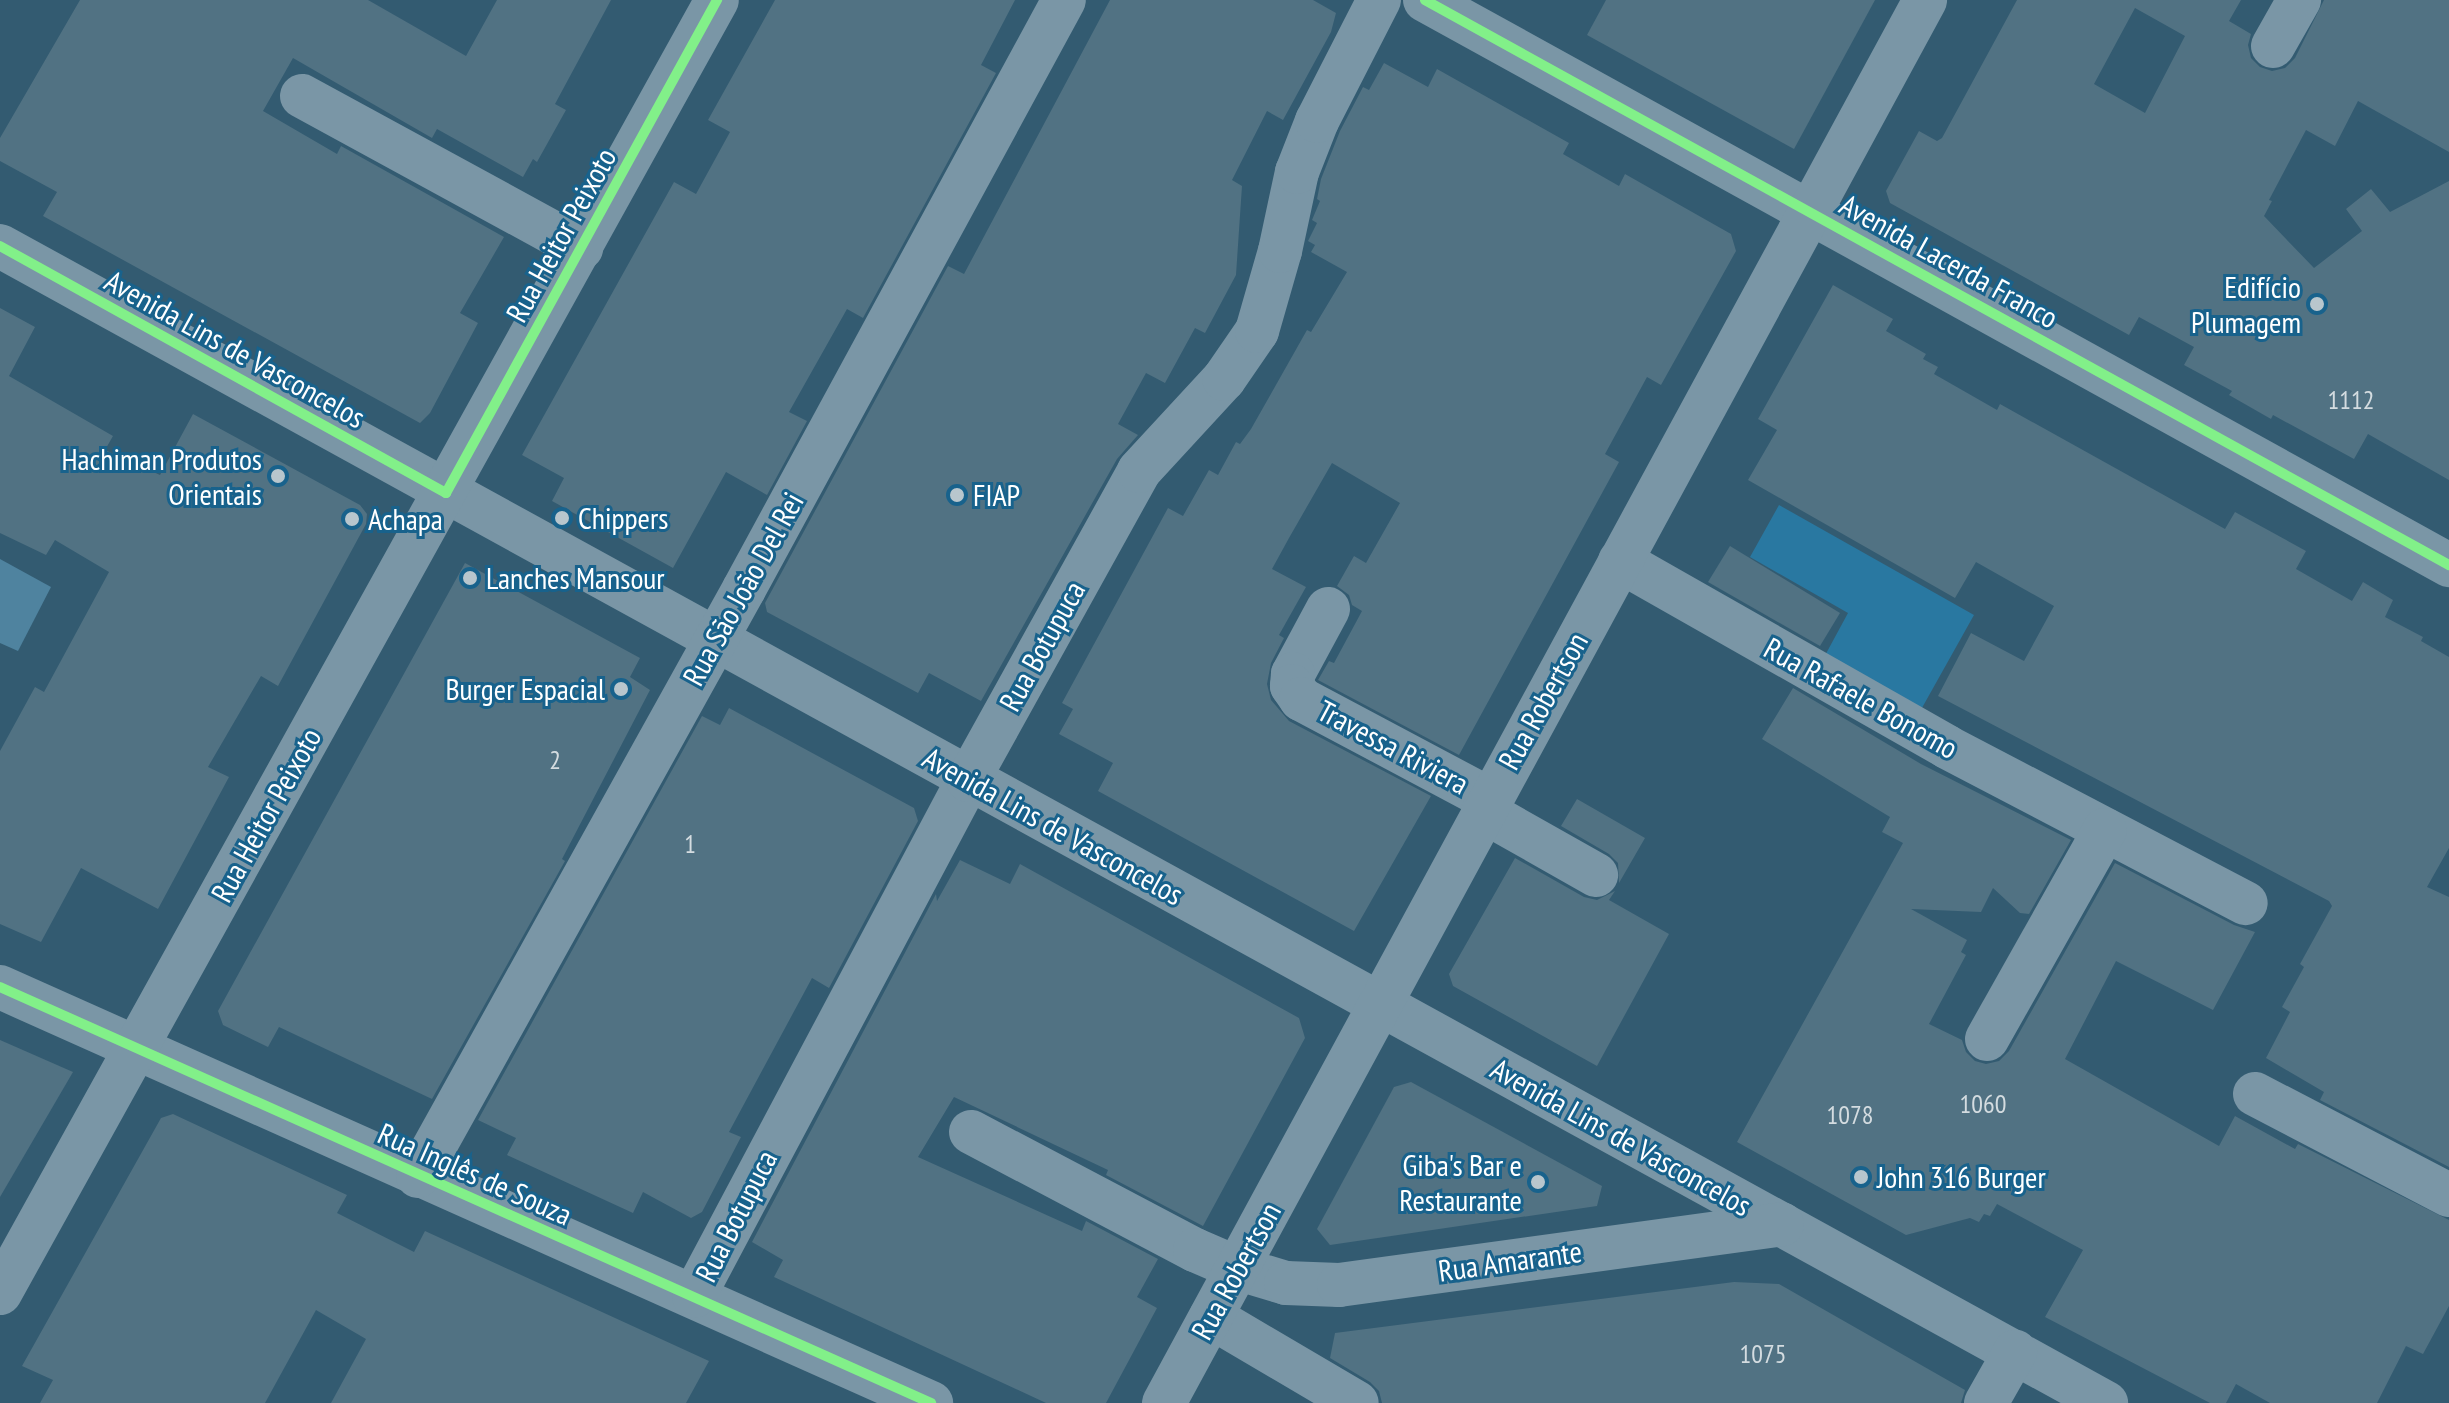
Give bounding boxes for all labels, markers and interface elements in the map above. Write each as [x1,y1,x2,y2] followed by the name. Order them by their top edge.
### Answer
[498,142,624,328] street label: Rua Heitor Peixoto
[1834,186,2064,336] street label: Avenida Lacerda Franco
[98,262,372,436] street label: Avenida Lins de Vasconcelos
[2191,269,2301,340] place label: Edifício Plumagem
[2308,295,2326,313] marker: Edifício Plumagem
[2328,384,2374,416] house number: 1112
[61,441,262,512] place label: Hachiman Produtos Orientais
[269,467,287,485] marker: Hachiman Produtos Orientais
[973,477,1020,513] place label: FIAP
[675,486,811,692] street label: Rua São João Del Rei
[948,486,966,504] marker: FIAP
[578,500,668,536] place label: Chippers
[368,501,443,537] place label: Achapa
[553,509,571,527] marker: Chippers
[343,510,361,528] marker: Achapa
[486,560,665,596] place label: Lanches Mansour
[461,569,479,587] marker: Lanches Mansour
[992,575,1092,717] street label: Rua Botupuca
[1491,626,1595,776] street label: Rua Robertson
[1758,630,1964,766] street label: Rua Rafaele Bonomo
[445,671,605,707] place label: Burger Espacial
[612,680,630,698] marker: Burger Espacial
[1312,692,1474,802] street label: Travessa Riviera
[203,722,329,908] street label: Rua Heitor Peixoto
[916,739,1190,913] street label: Avenida Lins de Vasconcelos
[549,744,561,776] house number: 2
[684,828,696,860] house number: 1
[1484,1050,1758,1224] street label: Avenida Lins de Vasconcelos
[1960,1088,2006,1120] house number: 1060
[1827,1099,1873,1131] house number: 1078
[373,1115,577,1233] street label: Rua Inglês de Souza
[688,1144,784,1288] street label: Rua Botupuca
[1399,1147,1522,1218] place label: Giba's Bar e Restaurante
[1877,1159,2046,1195] place label: John 316 Burger
[1852,1168,1870,1186] marker: John 316 Burger
[1529,1173,1547,1191] marker: Giba's Bar e Restaurante
[1184,1196,1288,1346] street label: Rua Robertson
[1436,1233,1584,1289] street label: Rua Amarante
[1740,1338,1786,1370] house number: 1075

